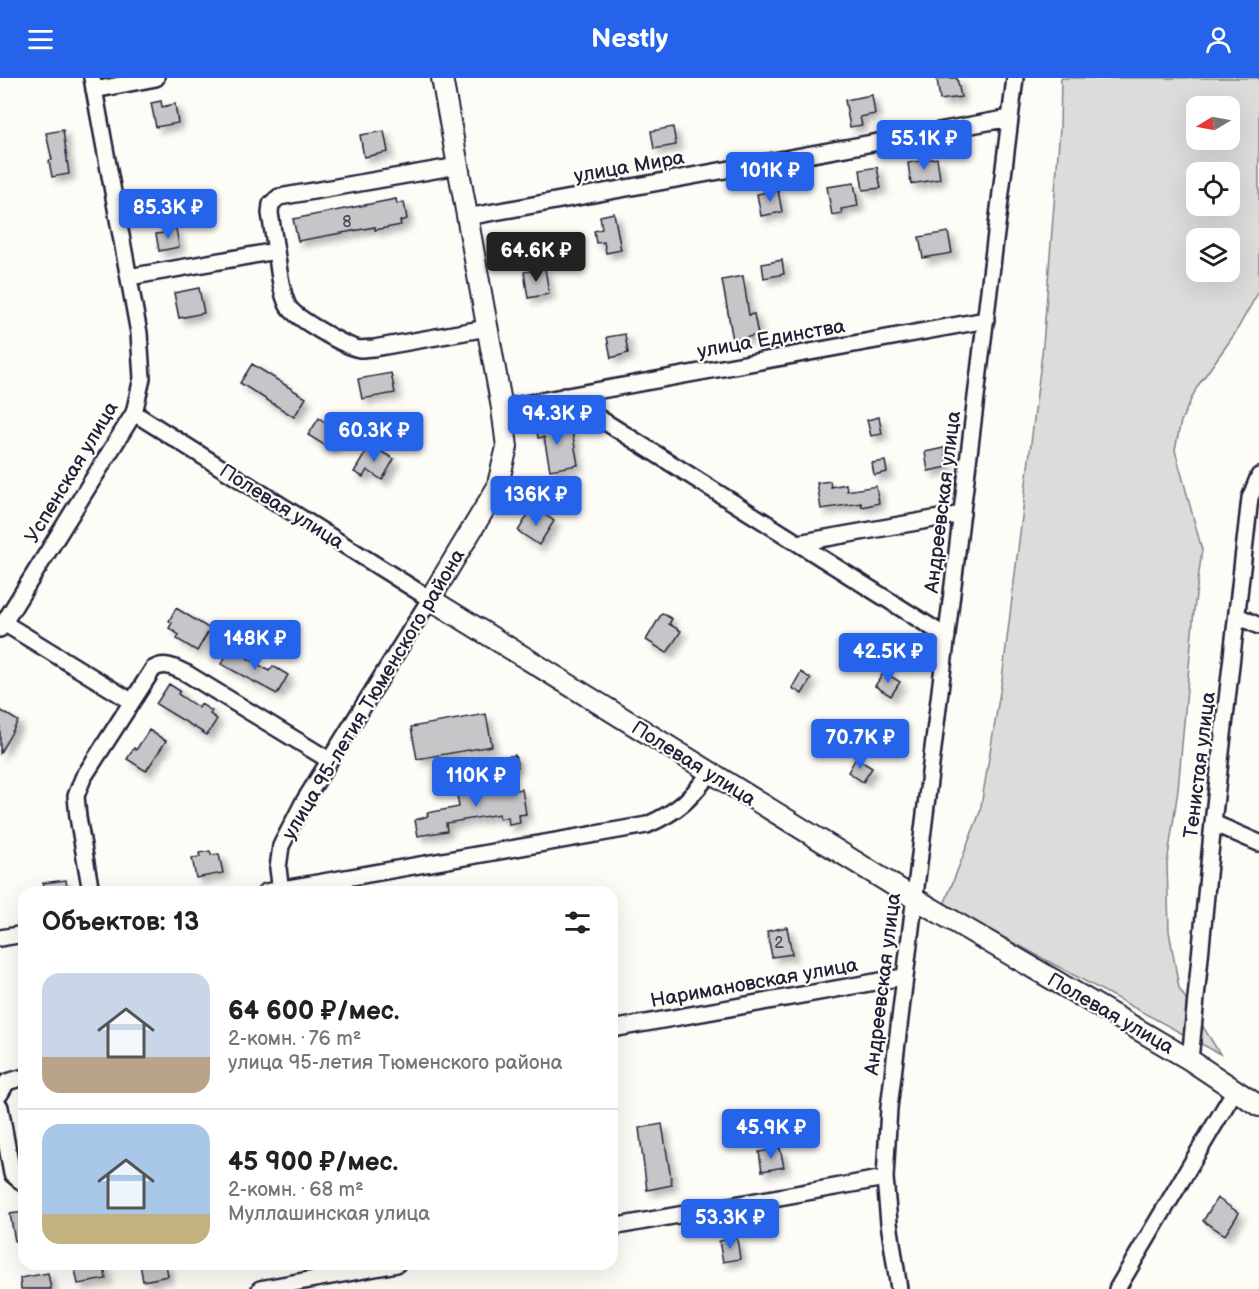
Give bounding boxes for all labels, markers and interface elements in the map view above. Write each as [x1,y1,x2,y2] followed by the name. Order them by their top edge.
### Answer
[24,23,57,56] icon: menu
[591,23,668,55] text: Nestly
[1202,23,1235,56] icon: person
[1186,96,1240,150] north arrow
[1186,96,1240,282] map controls
[869,120,979,171] pin: 55.1K ₽
[891,127,957,151] text: 55.1K ₽
[572,145,686,189] street label: улица Мира
[721,152,819,203] pin: 101K ₽
[740,159,800,183] text: 101K ₽
[1186,162,1240,216] button: locate
[113,189,223,240] pin: 85.3K ₽
[133,196,203,220] text: 85.3K ₽
[342,213,352,232] house number: 8
[1186,228,1240,282] button: layers
[481,232,591,283] pin: 64.6K ₽
[500,239,572,263] text: 64.6K ₽
[695,314,847,364] street label: улица Единства
[502,395,612,446] pin: 94.3K ₽
[20,397,124,548] street label: Успенская улица
[522,402,592,426] text: 94.3K ₽
[920,409,966,596] street label: Андреевская улица
[319,412,429,463] pin: 60.3K ₽
[338,419,410,443] text: 60.3K ₽
[215,459,348,555] street label: Полевая улица
[487,476,585,527] pin: 136K ₽
[505,483,567,507] text: 136K ₽
[277,545,470,844] street label: улица 95-летия Тюменского района
[206,620,304,671] pin: 148K ₽
[224,627,286,651] text: 148K ₽
[833,633,943,684] pin: 42.5K ₽
[853,640,923,664] text: 42.5K ₽
[1179,690,1221,840] street label: Тенистая улица
[627,716,760,812] street label: Полевая улица
[805,719,915,770] pin: 70.7K ₽
[825,726,895,750] text: 70.7K ₽
[427,757,525,808] pin: 110K ₽
[446,764,506,788] text: 110K ₽
[860,891,906,1078] street label: Андреевская улица
[561,906,594,939] icon: filters
[42,907,199,938] text: Объектов: 13
[774,934,784,953] house number: 2
[649,953,860,1013] street label: Наримановская улица
[1043,968,1178,1060] street label: Полевая улица
[228,996,400,1027] text: 64 600 ₽/мес.
[90,997,162,1069] icon: home
[228,1027,361,1051] text: 2-комн. · 76 m²
[228,1051,563,1075] text: улица 95-летия Тюменского района
[716,1109,826,1160] pin: 45.9K ₽
[736,1116,806,1140] text: 45.9K ₽
[228,1147,398,1178] text: 45 900 ₽/мес.
[90,1148,162,1220] icon: home
[228,1178,364,1202] text: 2-комн. · 68 m²
[675,1199,785,1250] pin: 53.3K ₽
[228,1202,430,1226] text: Муллашинская улица
[695,1206,765,1230] text: 53.3K ₽

